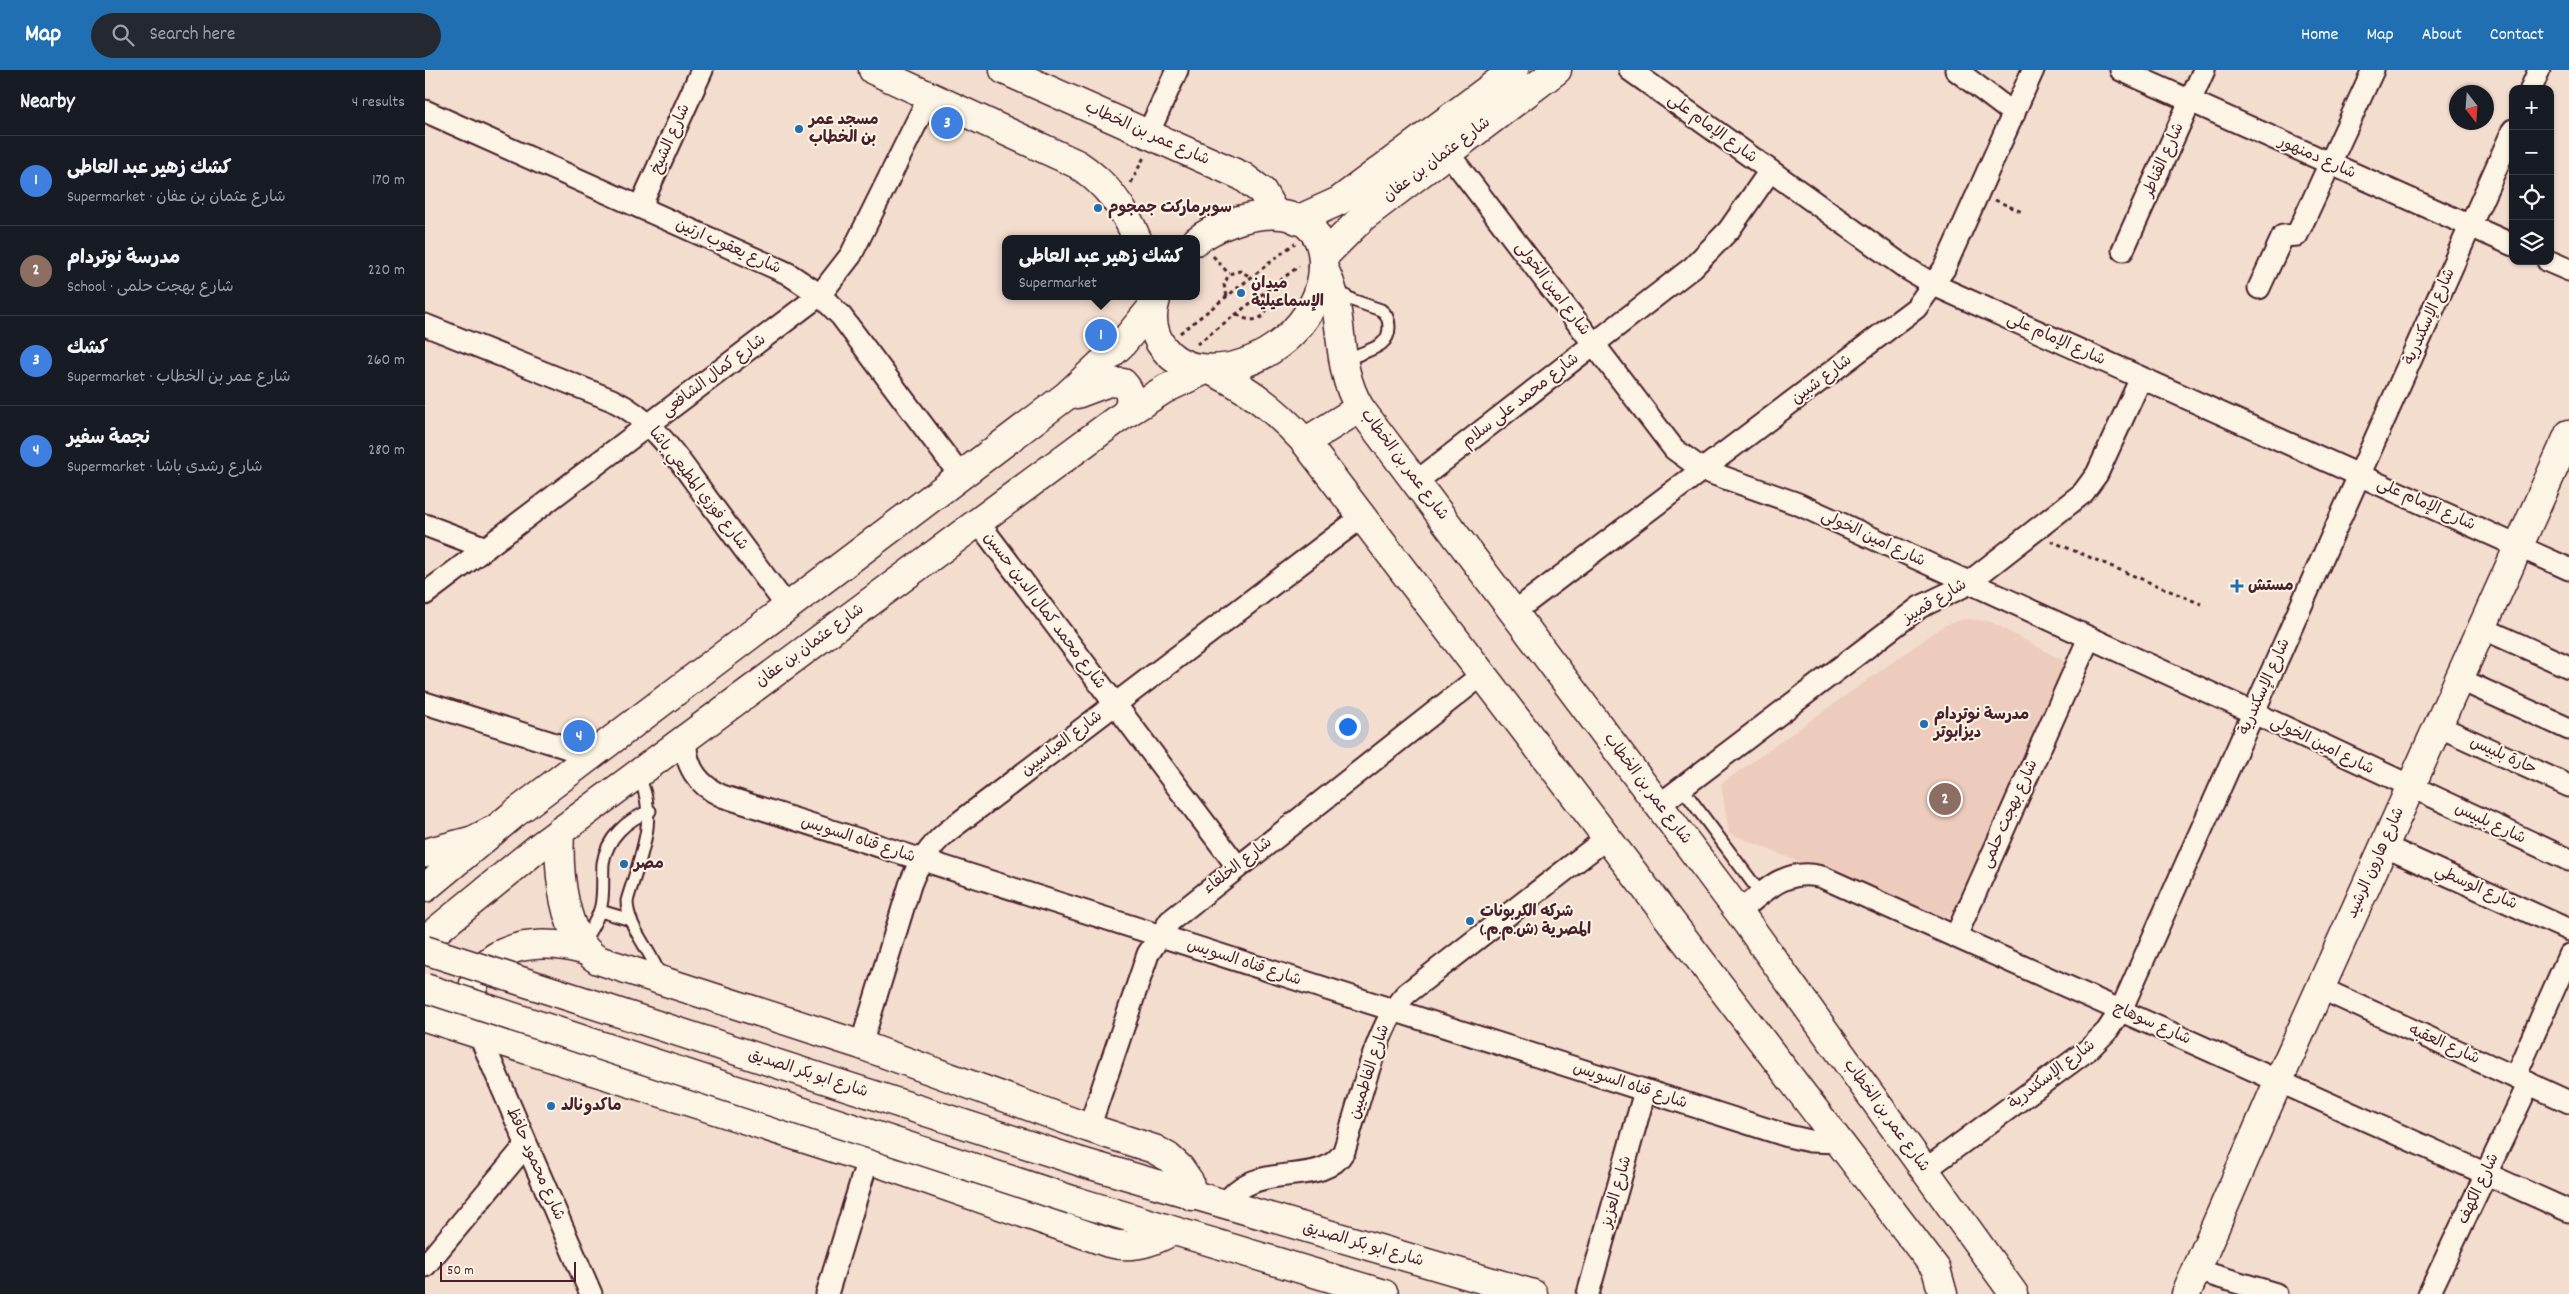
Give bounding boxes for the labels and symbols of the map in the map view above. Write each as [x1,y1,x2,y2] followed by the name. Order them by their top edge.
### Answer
[2449,85,2494,130] north arrow
[1662,89,1762,169] street label: شارع الإمام على
[1081,96,1213,172] street label: شارع عمر بن الخطاب
[645,100,697,178] street label: شارع الشيخ
[931,104,963,142] pin: 3
[807,109,879,150] place label: مسجد عمر بن الخطاب
[1378,112,1496,208] street label: شارع عثمان بن عفان
[2137,119,2191,203] street label: شارع القناطر
[793,123,805,135] marker: مسجد عمر بن الخطاب
[2273,130,2359,185] street label: شارع دمنهور
[1108,197,1232,220] place label: سوبرماركت جمجوم
[1092,202,1104,214] marker: سوبرماركت جمجوم
[672,213,784,281] street label: شارع يعقوب ارتين
[1509,237,1595,341] street label: شارع امين الخولى
[2398,265,2462,369] street label: شارع الإسكندرية
[1251,273,1324,314] place label: ميدان الإسماعيلية
[1235,287,1247,299] marker: ميدان الإسماعيلية
[2003,308,2109,372] street label: شارع الإمام على
[1085,316,1117,354] pin: 1
[657,329,771,423] street label: شارع كمال الشافعى
[1458,348,1584,454] street label: شارع محمد على سلام
[1787,349,1857,411] street label: شارع شبين
[1354,404,1454,526] street label: شارع عمر بن الخطاب
[642,422,754,556] street label: شارع فوزي المطيعي باشا
[2373,473,2479,537] street label: شارع الإمام على
[1817,505,1929,573] street label: شارع امين الخولى
[977,528,1111,694] street label: شارع محمد كمال الدين حسين
[1897,574,1971,631] street label: شارع قمبيز
[2248,575,2294,598] place label: مستش
[2230,579,2244,593] marker: مستش
[751,599,869,693] street label: شارع عثمان بن عفان
[2233,635,2297,739] street label: شارع الإسكندرية
[1932,704,2029,745] place label: مدرسة نوتردام ديزابوتر
[1016,706,1108,782] street label: شارع العباسيين
[2266,711,2378,781] street label: شارع امين الخولى
[1335,714,1361,740] your location
[563,717,595,755] pin: 4
[1918,718,1930,730] marker: مدرسة نوتردام ديزابوتر
[1597,728,1697,850] street label: شارع عمر بن الخطاب
[2466,731,2540,781] street label: حارة بلبيس
[1976,756,2044,872] street label: شارع بهجت حلمى
[1929,780,1961,818] pin: 2
[2451,798,2529,850] street label: شارع بلبيس
[2341,804,2411,922] street label: شارع هارون الرشيد
[798,811,918,869] street label: شارع قناه السويس
[1199,832,1277,900] street label: شارع الخلفاء
[632,853,664,876] place label: مصر
[618,858,630,870] marker: مصر
[2431,860,2521,917] street label: شارع الوسطي
[1480,901,1591,942] place label: شركه الكربونات المصرية (ش.م.م.)
[1464,915,1476,927] marker: شركه الكربونات المصرية (ش.م.م.)
[1184,934,1304,992] street label: شارع قناه السويس
[2110,997,2194,1051] street label: شارع سوهاج
[2405,1019,2483,1071] street label: شارع العقبه
[1344,1022,1396,1122] street label: شارع الفاطميين
[2004,1035,2100,1115] street label: شارع الإسكندرية
[745,1044,871,1104] street label: شارع ابو بكر الصديق
[1837,1055,1935,1177] street label: شارع عمر بن الخطاب
[1570,1057,1690,1115] street label: شارع قناه السويس
[561,1095,622,1118] place label: ماكدونالد
[545,1100,557,1112] marker: ماكدونالد
[500,1104,570,1224] street label: شارع محمود حافظ
[2452,1150,2506,1228] street label: شارع الكهف
[1595,1153,1638,1233] street label: شارع العزيز
[1300,1217,1426,1273] street label: شارع ابو بكر الصديق
[440,1259,576,1282] scale bar

